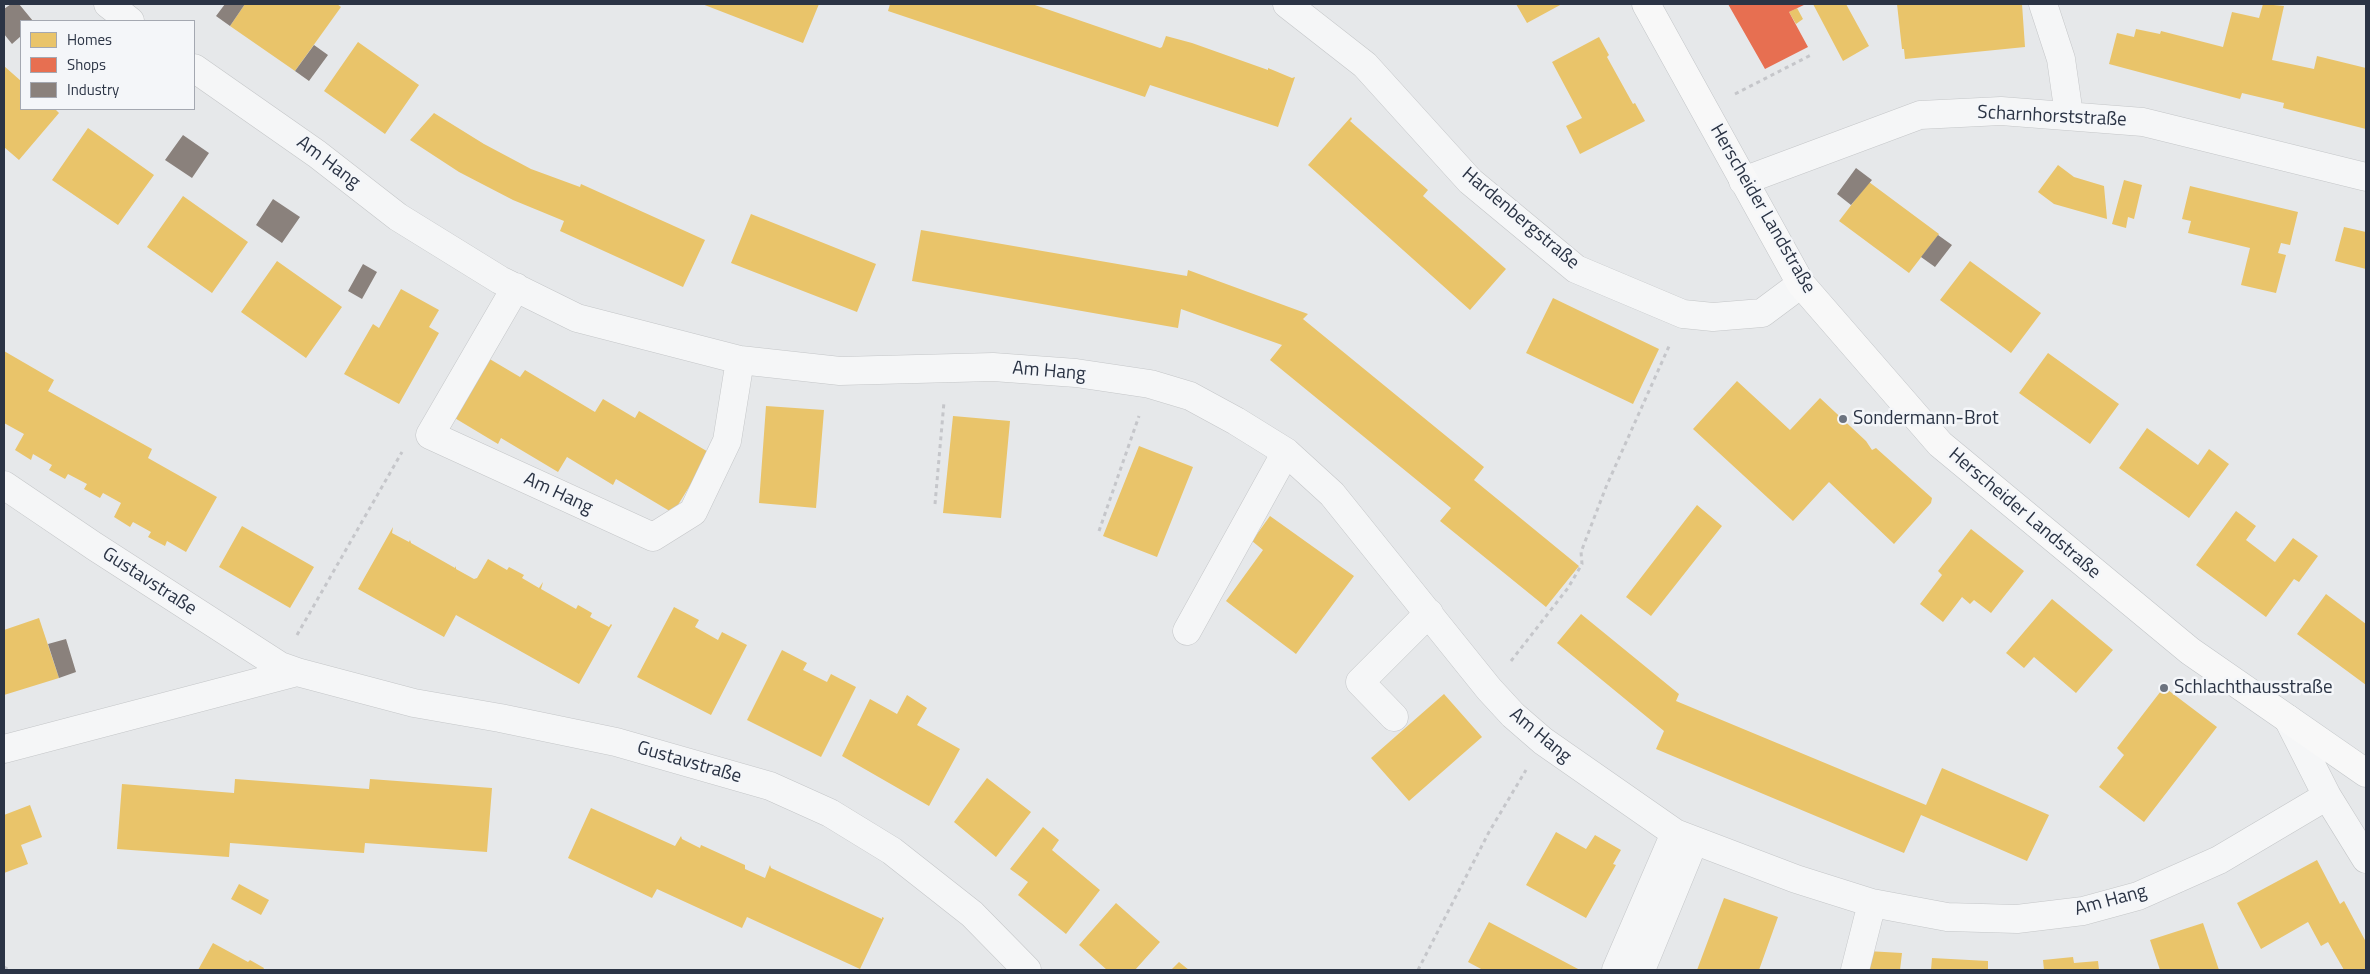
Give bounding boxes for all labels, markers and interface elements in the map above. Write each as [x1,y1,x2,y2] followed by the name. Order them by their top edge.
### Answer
[20,20,195,110] legend
[67,28,112,51] text: Homes
[67,53,106,76] text: Shops
[67,78,119,101] text: Industry
[1977,102,2127,132] street label: Scharnhorststraße
[1704,120,1820,298] street label: Herscheider Landstraße
[292,132,364,194] street label: Am Hang
[1457,163,1583,275] street label: Hardenbergstraße
[1011,357,1087,387] street label: Am Hang
[1853,408,1999,430] place label: Sondermann-Brot
[1837,413,1849,425] marker: Sondermann-Brot
[1943,444,2105,584] street label: Herscheider Landstraße
[520,468,596,520] street label: Am Hang
[98,543,200,621] street label: Gustavstraße
[2174,677,2333,699] place label: Schlachthausstraße
[2158,682,2170,694] marker: Schlachthausstraße
[1504,704,1576,768] street label: Am Hang
[634,737,744,789] street label: Gustavstraße
[2072,880,2150,922] street label: Am Hang

